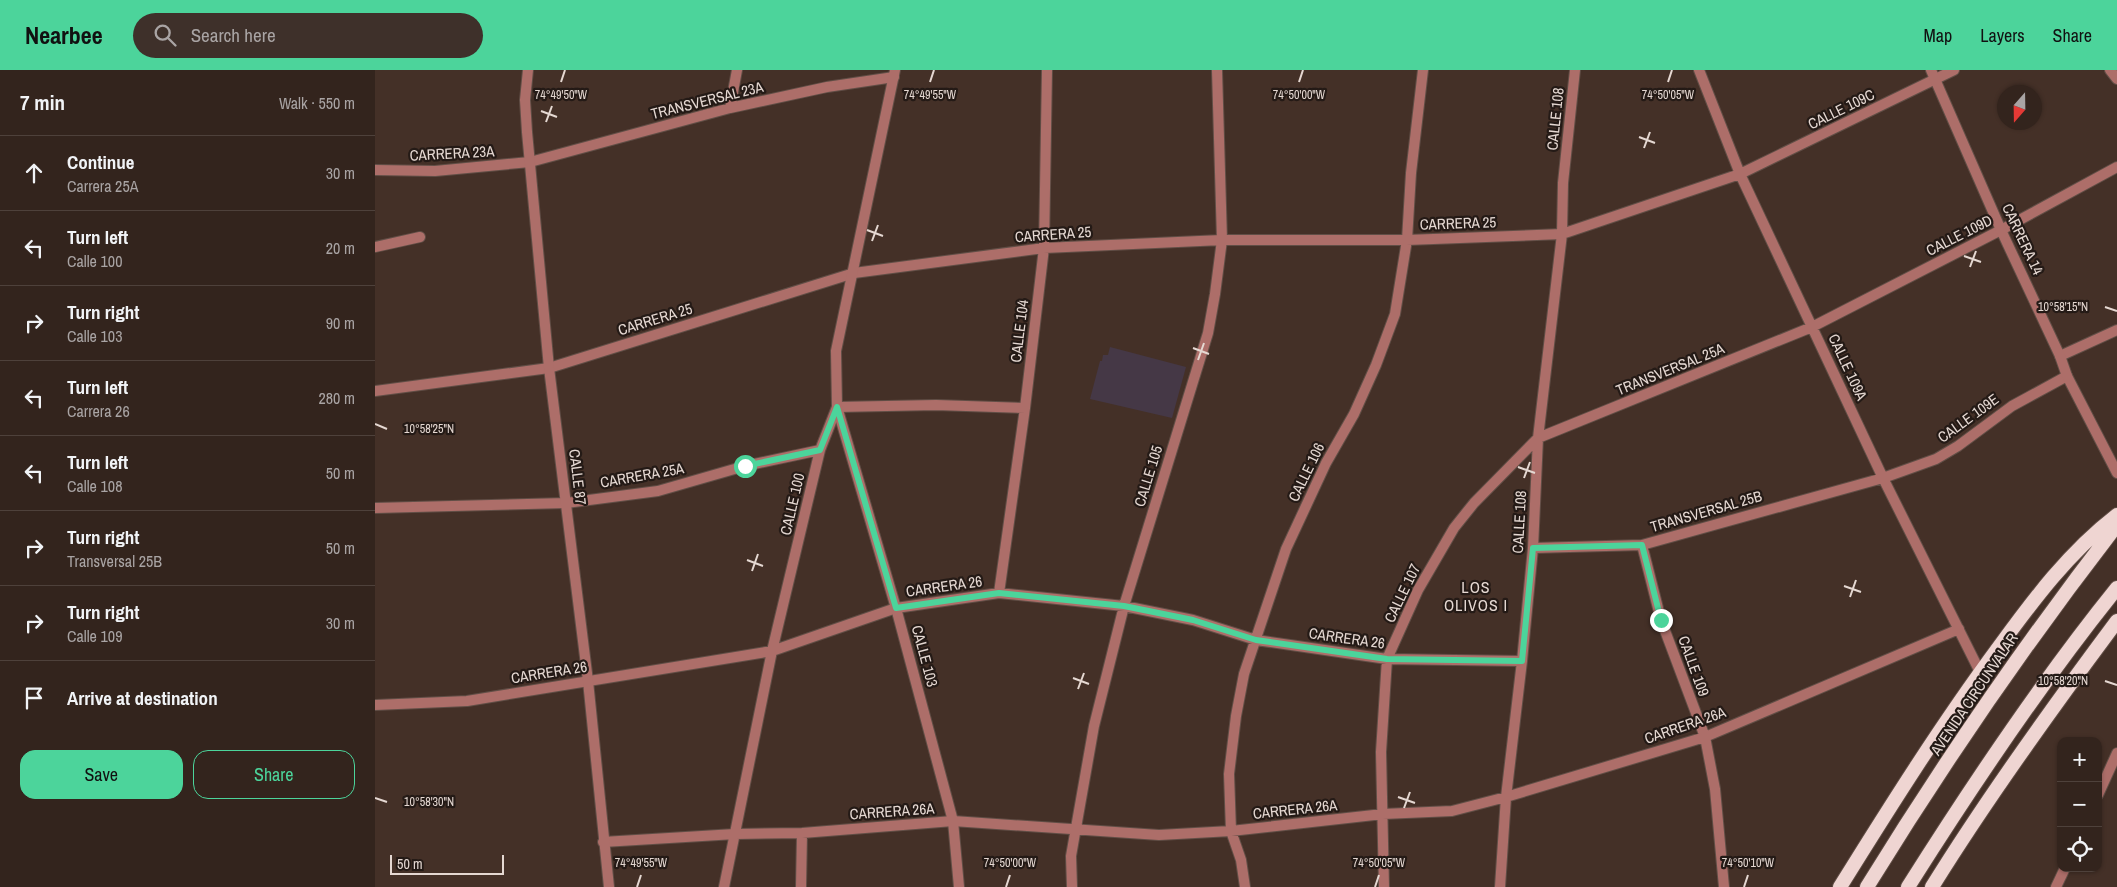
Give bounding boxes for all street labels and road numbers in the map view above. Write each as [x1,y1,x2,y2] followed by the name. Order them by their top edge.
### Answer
[649,76,766,124] street label: TRANSVERSAL 23A
[1804,84,1878,134] street label: CALLE 109C
[1541,86,1569,151] street label: CALLE 108
[409,140,496,166] street label: CARRERA 23A
[1997,200,2049,278] street label: CARRERA 14
[1922,209,1996,261] street label: CALLE 109D
[1419,211,1497,235] street label: CARRERA 25
[1014,221,1092,247] street label: CARRERA 25
[615,298,695,340] street label: CARRERA 25
[1005,298,1033,364] street label: CALLE 104
[1823,330,1873,404] street label: CALLE 109A
[1613,337,1728,400] street label: TRANSVERSAL 25A
[1933,389,2003,447] street label: CALLE 109E
[1283,439,1329,505] street label: CALLE 106
[1129,443,1167,509] street label: CALLE 105
[564,448,592,506] street label: CALLE 87
[598,457,686,493] street label: CARRERA 25A
[775,471,809,537] street label: CALLE 100
[1648,485,1764,537] street label: TRANSVERSAL 25B
[1507,490,1531,554] street label: CALLE 108
[1379,560,1425,626] street label: CALLE 107
[905,570,984,602] street label: CARRERA 26
[1308,622,1387,654] street label: CARRERA 26
[907,623,943,689] street label: CALLE 103
[1925,629,2023,760] street label: AVENIDA CIRCUNVALAR
[1673,633,1715,699] street label: CALLE 109
[510,656,589,688] street label: CARRERA 26
[1642,701,1729,749] street label: CARRERA 26A
[1252,794,1339,824] street label: CARRERA 26A
[849,798,936,824] street label: CARRERA 26A

